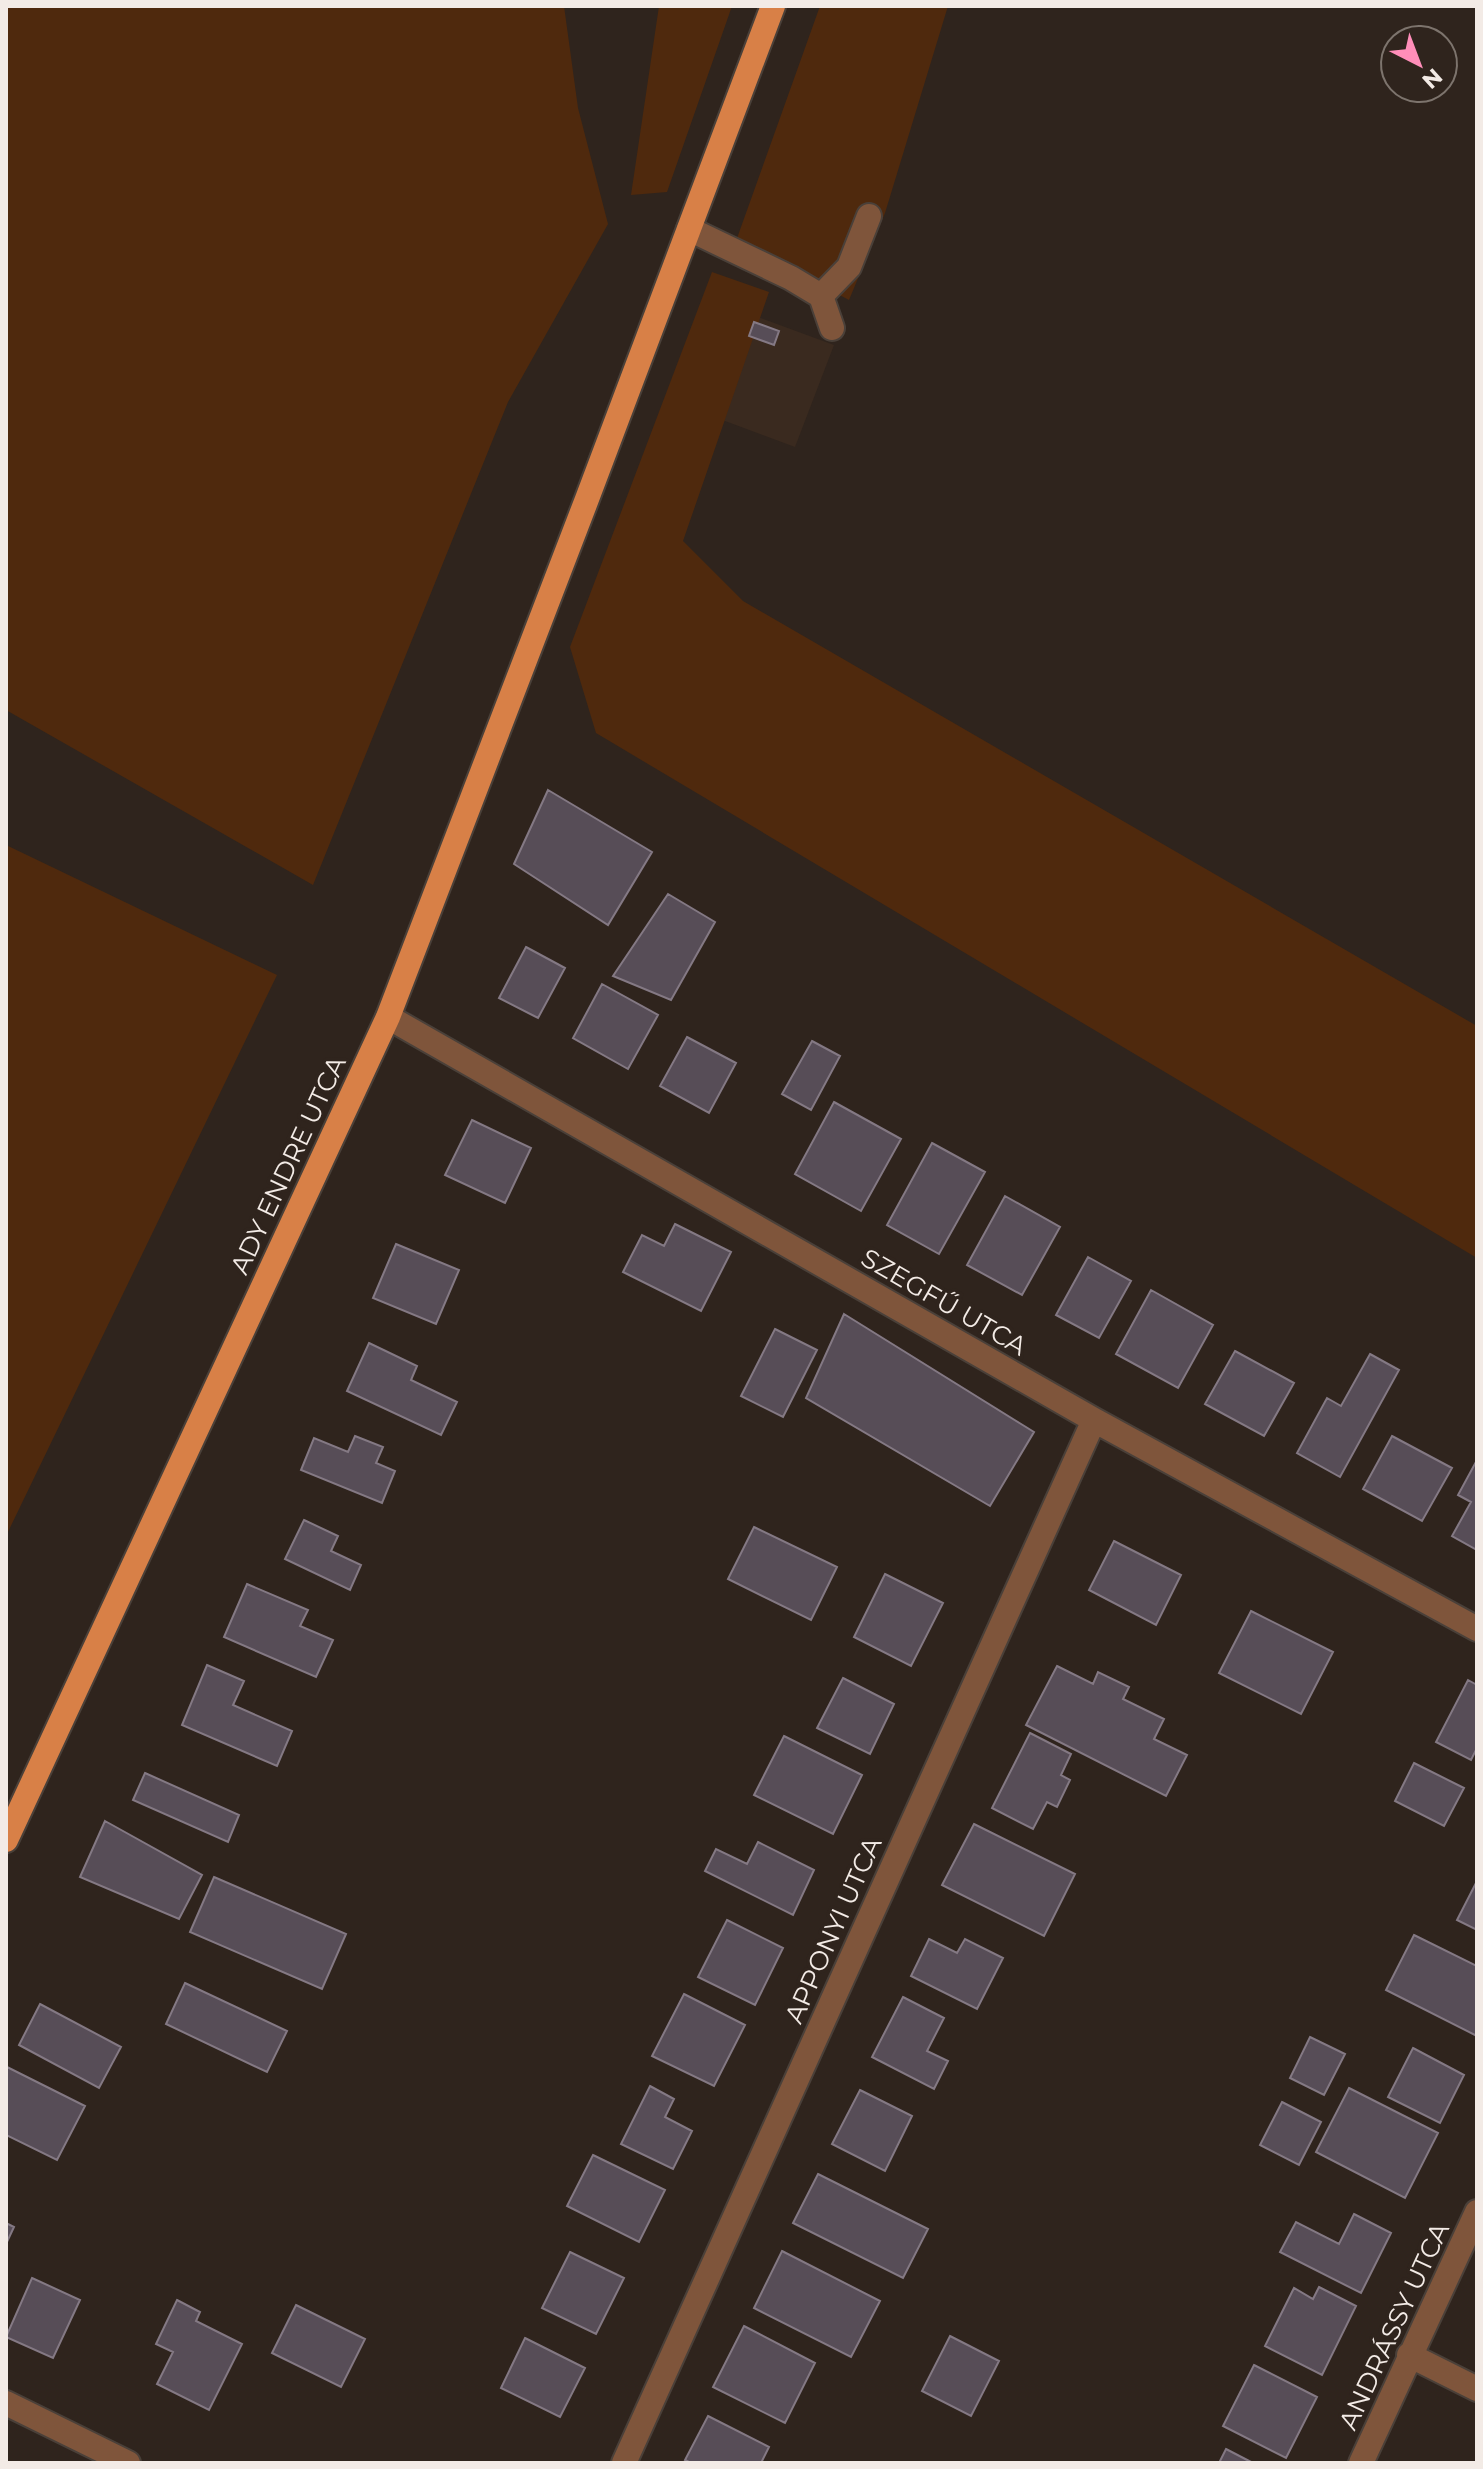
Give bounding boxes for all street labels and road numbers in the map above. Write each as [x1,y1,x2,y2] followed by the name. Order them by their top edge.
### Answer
[223,1050,353,1279] street label: ADY ENDRE UTCA
[856,1242,1033,1362] street label: SZEGFŰ UTCA
[778,1832,889,2028] street label: APPONYI UTCA
[1332,2217,1456,2435] street label: ANDRÁSSY UTCA

